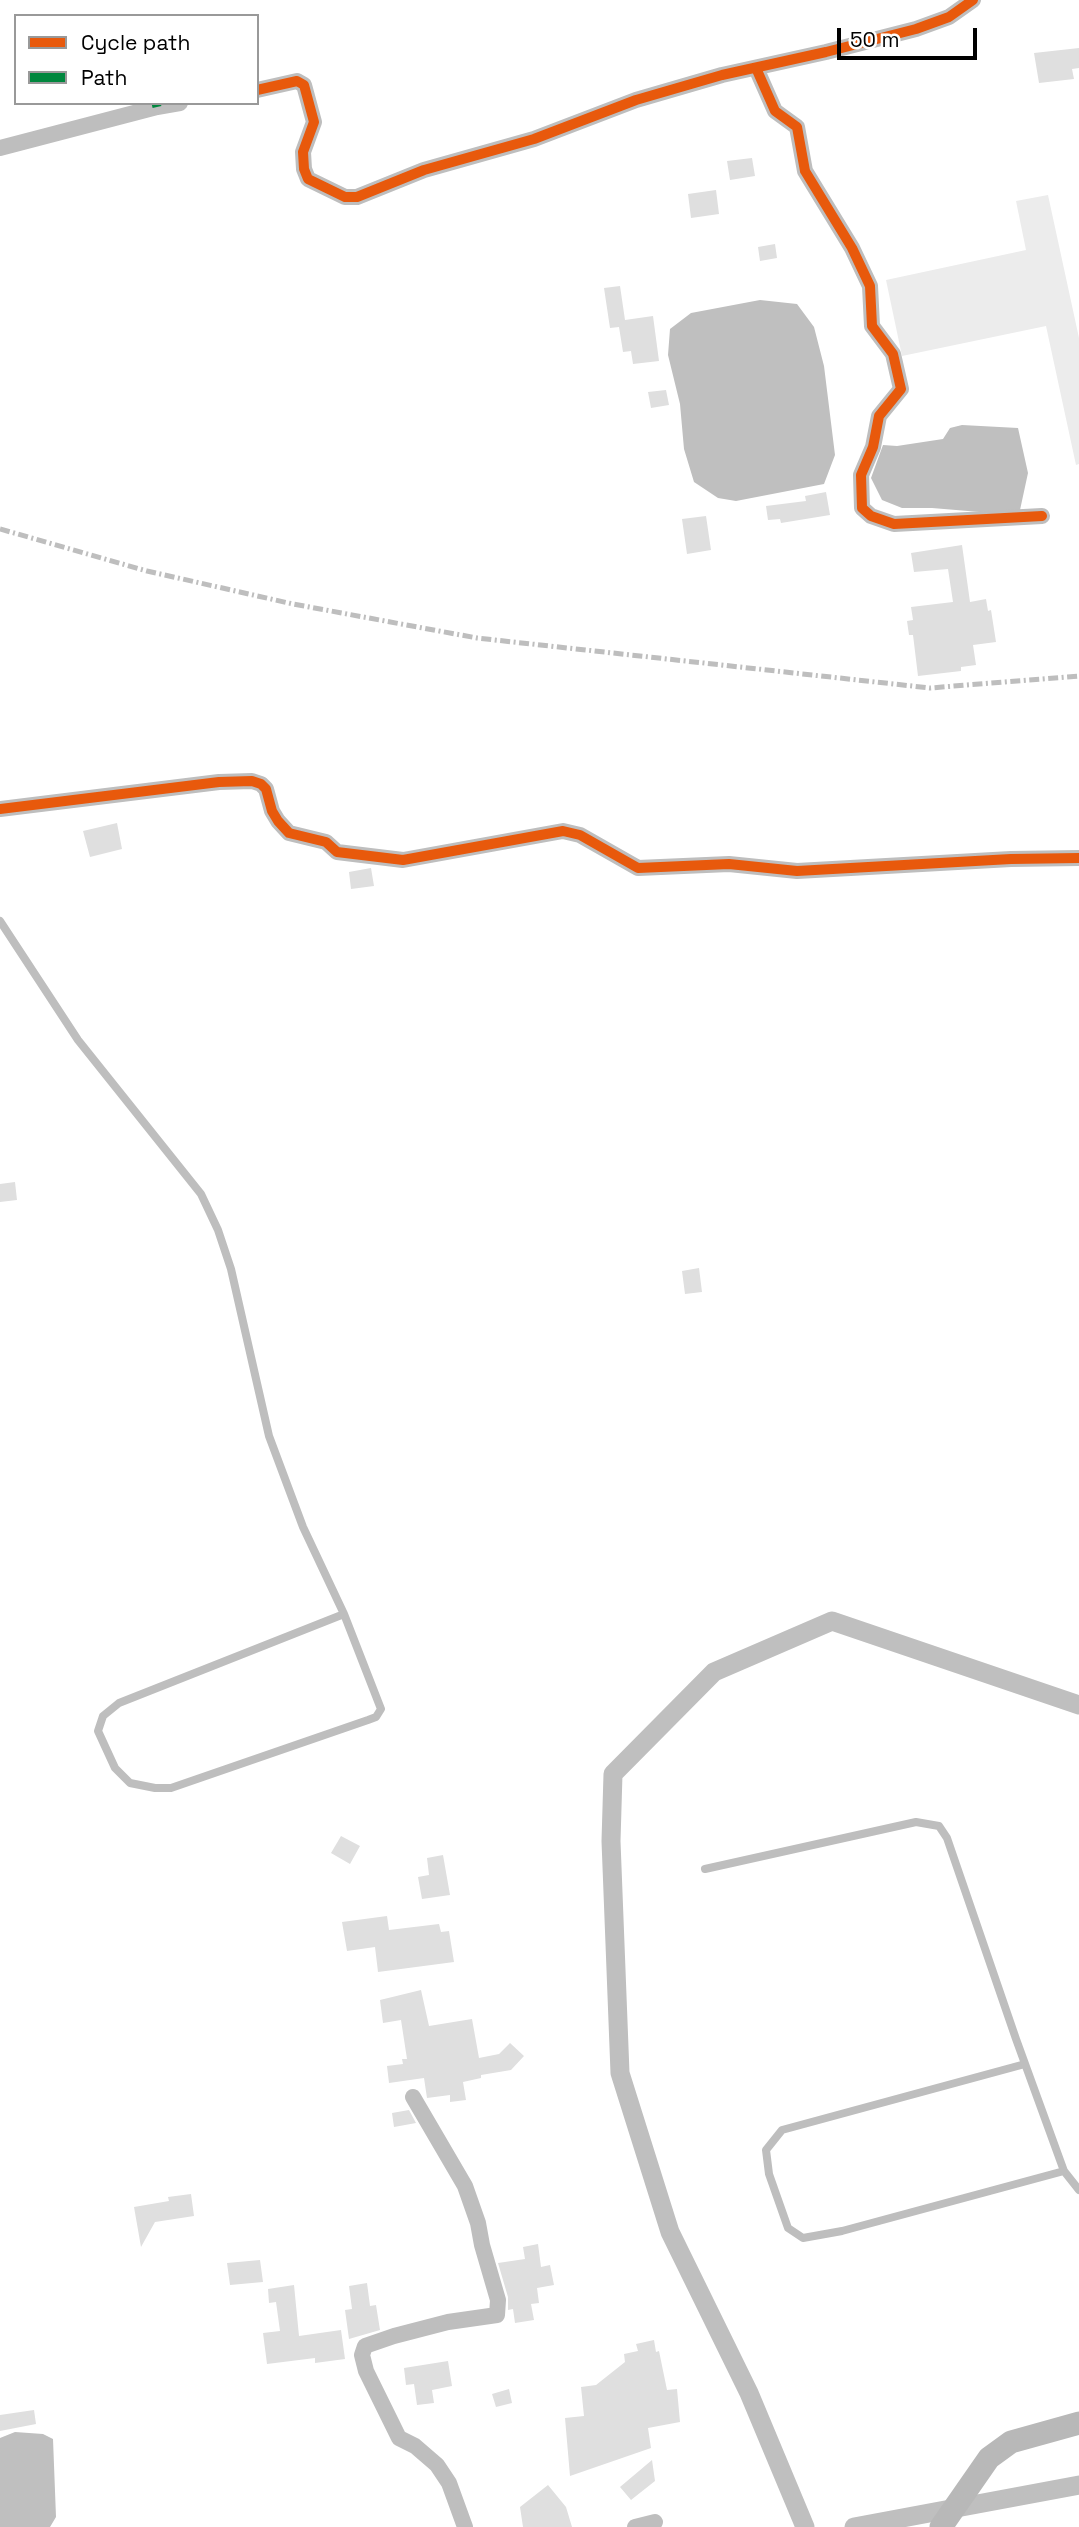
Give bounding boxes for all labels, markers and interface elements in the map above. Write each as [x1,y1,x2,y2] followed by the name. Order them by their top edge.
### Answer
[14,14,259,105] legend
[841,14,981,58] scale bar
[850,26,900,53] text: 50 m
[81,29,190,56] text: Cycle path
[81,64,127,91] text: Path

